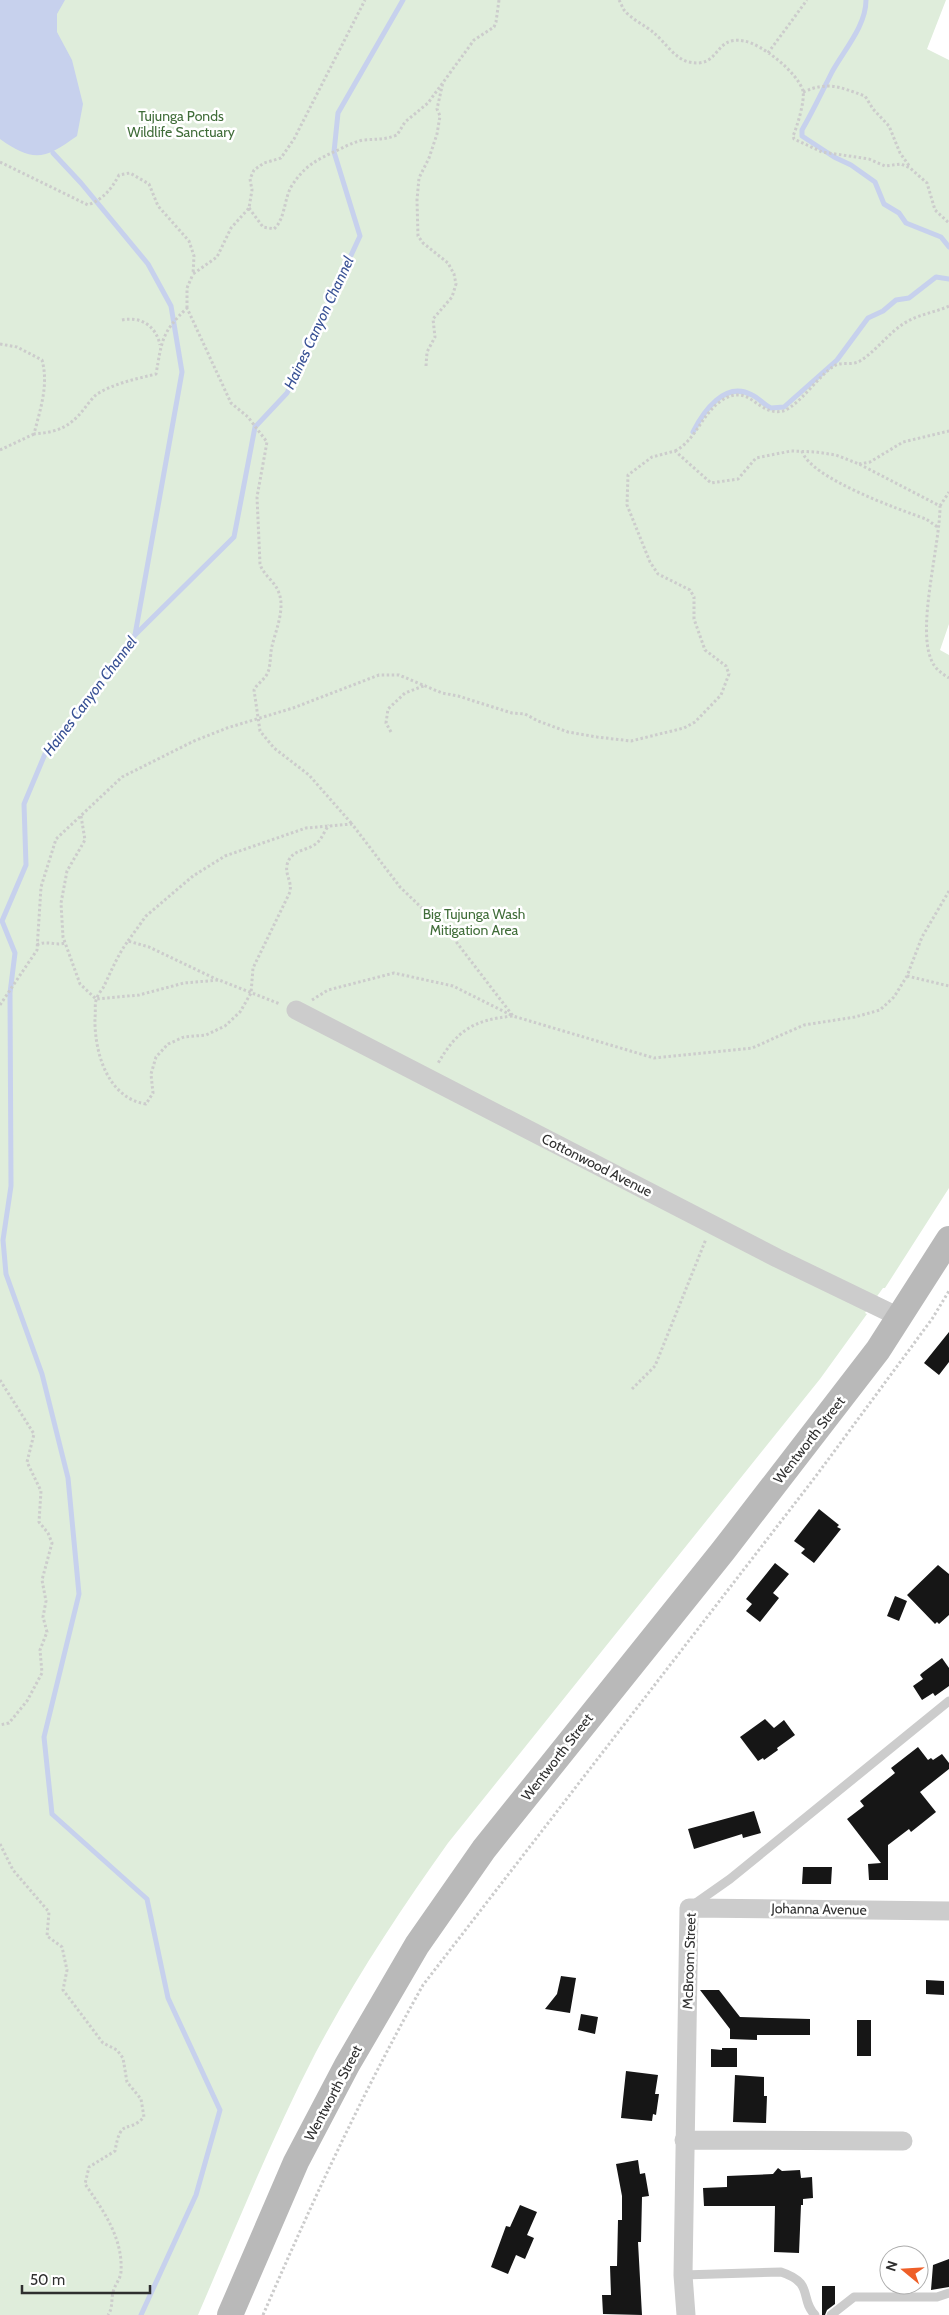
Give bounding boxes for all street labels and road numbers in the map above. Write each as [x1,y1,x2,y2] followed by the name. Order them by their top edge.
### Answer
[539,1129,655,1201] street label: Cottonwood Avenue
[769,1393,849,1487] street label: Wentworth Street
[517,1710,597,1804] street label: Wentworth Street
[770,1899,867,1919] street label: Johanna Avenue
[678,1912,700,2010] street label: McBroom Street
[300,2042,366,2144] street label: Wentworth Street

